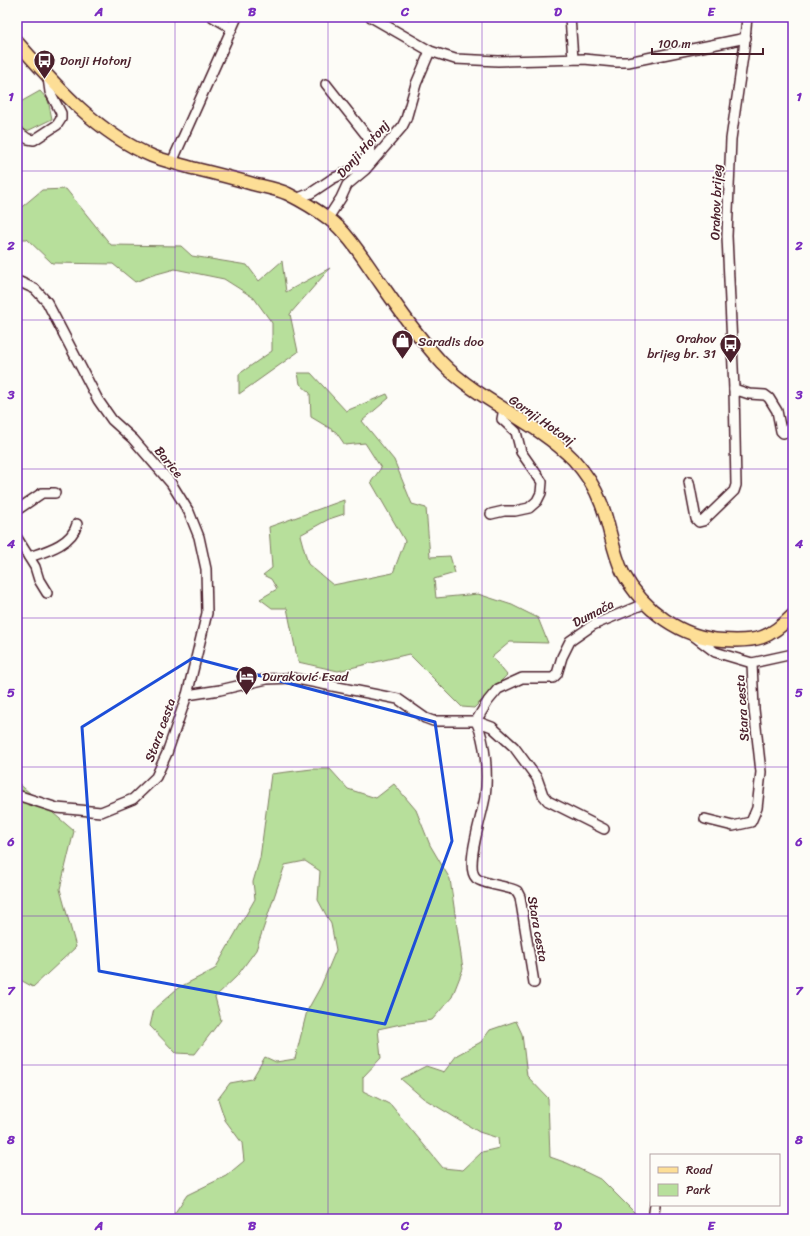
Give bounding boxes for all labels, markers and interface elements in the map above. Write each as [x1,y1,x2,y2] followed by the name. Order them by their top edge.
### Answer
[94,0,103,23] text: A
[248,0,257,23] text: B
[400,0,410,23] text: C
[554,0,562,23] text: D
[707,0,716,23] text: E
[652,30,763,56] scale bar
[658,33,691,55] text: 100 m
[32,47,58,80] bus stop icon: Donji Hotonj
[60,49,132,72] place label: Donji Hotonj
[8,85,14,108] text: 1
[796,85,802,108] text: 1
[331,114,396,183] street label: Donji Hotonj
[703,163,729,240] street label: Orahov brijeg
[6,234,15,257] text: 2
[794,234,803,257] text: 2
[647,327,717,365] place label: Orahov brijeg br. 31
[390,328,416,361] shop icon: Saradis doo
[418,330,484,353] place label: Saradis doo
[718,332,744,365] bus stop icon: Orahov brijeg br. 31
[6,383,15,406] text: 3
[794,383,803,406] text: 3
[504,389,581,452] street label: Gornji Hotonj
[149,441,189,483] street label: Barice
[6,532,16,555] text: 4
[794,532,804,555] text: 4
[568,592,618,634] street label: Dumača
[233,663,259,696] hotel icon: Duraković Esad
[262,665,349,688] place label: Duraković Esad
[728,674,756,742] street label: Stara cesta
[7,681,15,704] text: 5
[795,681,803,704] text: 5
[138,694,182,765] street label: Stara cesta
[6,830,15,853] text: 6
[794,830,803,853] text: 6
[521,894,555,964] street label: Stara cesta
[7,979,16,1002] text: 7
[795,979,804,1002] text: 7
[6,1128,15,1151] text: 8
[794,1128,803,1151] text: 8
[650,1154,780,1206] legend
[686,1159,713,1181] text: Road
[686,1179,711,1201] text: Park
[94,1214,103,1236] text: A
[248,1214,257,1236] text: B
[400,1214,410,1236] text: C
[554,1214,562,1236] text: D
[707,1214,716,1236] text: E

